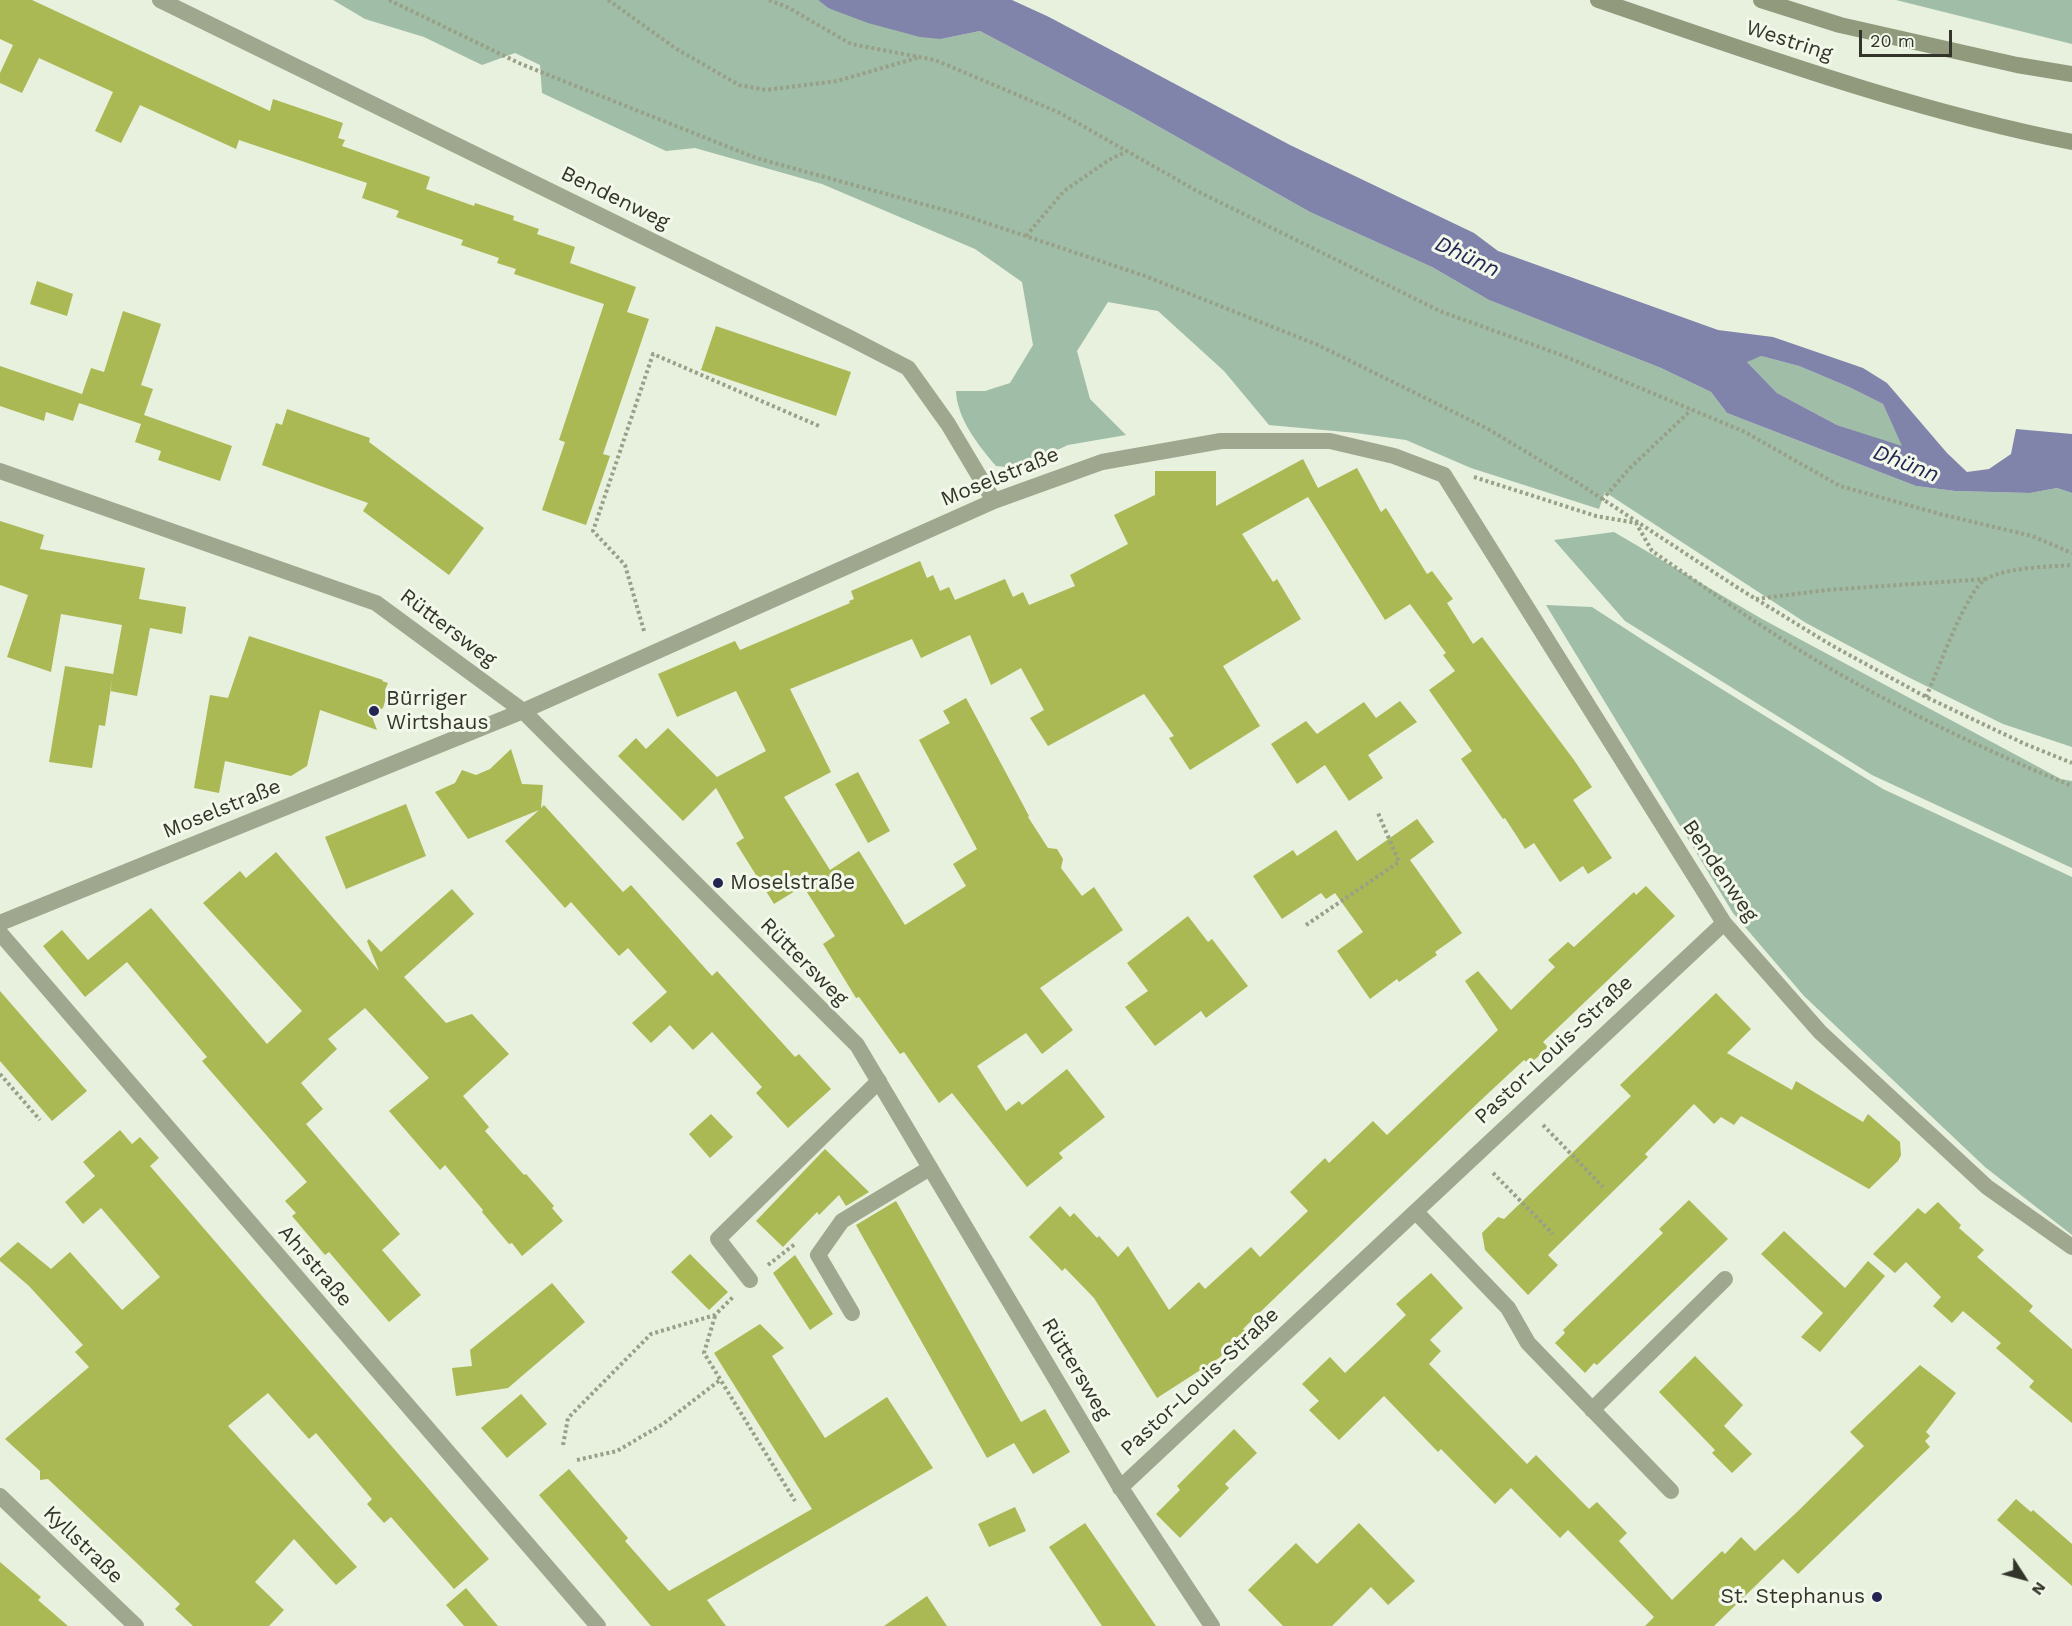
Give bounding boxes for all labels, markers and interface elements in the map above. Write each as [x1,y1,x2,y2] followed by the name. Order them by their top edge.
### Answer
[1742,15,1836,67] street label: Westring
[1862,18,1955,56] scale bar
[1870,30,1915,51] text: 20 m
[557,161,673,235] street label: Bendenweg
[1431,231,1503,283] water label: Dhünn
[1869,439,1943,489] water label: Dhünn
[937,442,1063,512] street label: Moselstraße
[395,584,501,672] street label: Rüttersweg
[386,686,488,736] place label: Bürriger Wirtshaus
[367,704,381,718] marker: Bürriger Wirtshaus
[159,774,285,844] street label: Moselstraße
[1677,815,1763,927] street label: Bendenweg
[730,870,855,896] place label: Moselstraße
[711,876,725,890] marker: Moselstraße
[755,913,853,1011] street label: Rüttersweg
[1470,970,1638,1130] street label: Pastor-Louis-Straße
[273,1220,357,1312] street label: Ahrstraße
[1116,1302,1284,1462] street label: Pastor-Louis-Straße
[1036,1314,1116,1424] street label: Rüttersweg
[38,1501,128,1589] street label: Kyllstraße
[1994,1548,2054,1608] north arrow
[2028,1578,2050,1599] text: N
[1721,1584,1865,1610] place label: St. Stephanus
[1870,1590,1884,1604] marker: St. Stephanus

